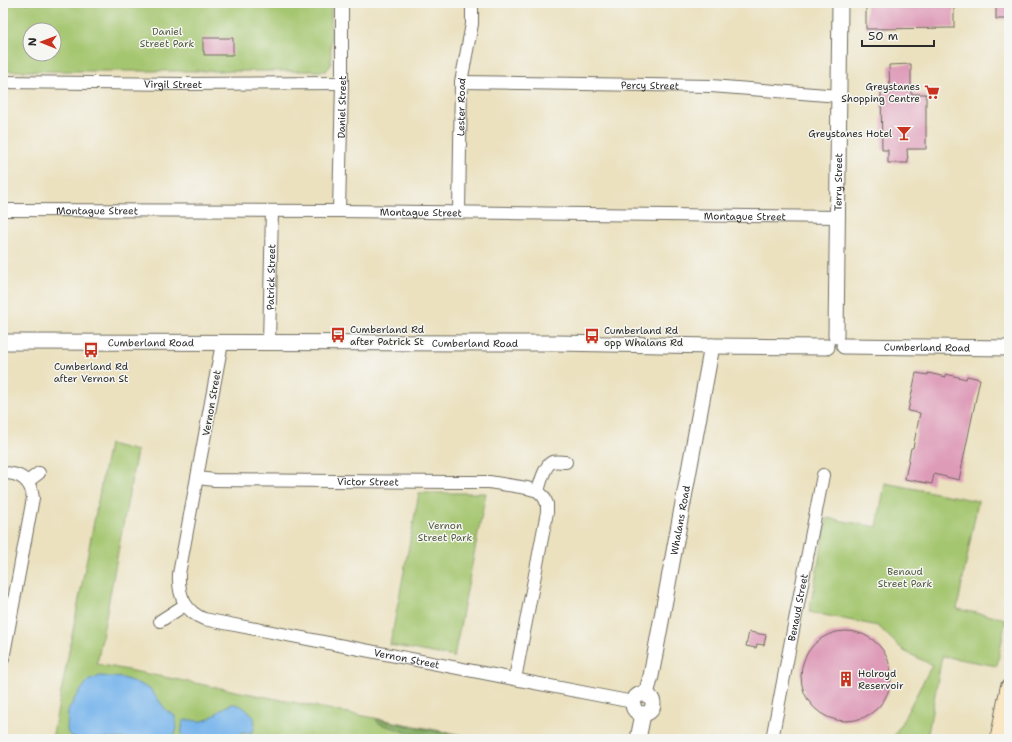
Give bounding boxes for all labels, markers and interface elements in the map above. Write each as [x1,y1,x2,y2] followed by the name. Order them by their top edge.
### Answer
[22,22,62,62] north arrow
[862,22,934,48] scale bar
[140,25,194,50] park label: Daniel Street Park
[868,28,898,44] text: 50 m
[25,37,40,46] text: N
[335,76,349,139] street label: Daniel Street
[454,76,469,136] street label: Lester Road
[144,78,202,91] street label: Virgil Street
[621,79,679,92] street label: Percy Street
[841,80,920,105] place label: Greystanes Shopping Centre
[923,83,941,101] supermarket icon: Greystanes Shopping Centre
[895,124,913,142] bar icon: Greystanes Hotel
[808,127,892,140] place label: Greystanes Hotel
[832,153,845,211] street label: Terry Street
[56,204,138,217] street label: Montague Street
[380,205,462,219] street label: Montague Street
[704,209,786,223] street label: Montague Street
[264,244,278,310] street label: Patrick Street
[350,323,425,348] place label: Cumberland Rd after Patrick St
[604,324,684,349] place label: Cumberland Rd opp Whalans Rd
[329,326,347,344] bus stop icon: Cumberland Rd after Patrick St
[583,327,601,345] bus stop icon: Cumberland Rd opp Whalans Rd
[108,336,195,349] street label: Cumberland Road
[432,337,519,350] street label: Cumberland Road
[884,340,971,355] street label: Cumberland Road
[82,341,100,359] bus stop icon: Cumberland Rd after Vernon St
[54,360,129,385] place label: Cumberland Rd after Vernon St
[199,369,224,437] street label: Vernon Street
[337,475,399,489] street label: Victor Street
[667,484,693,556] street label: Whalans Road
[418,519,472,544] park label: Vernon Street Park
[878,565,932,590] park label: Benaud Street Park
[785,573,811,642] street label: Benaud Street
[373,646,441,671] street label: Vernon Street
[858,667,904,692] place label: Holroyd Reservoir
[837,670,855,688] building icon: Holroyd Reservoir

